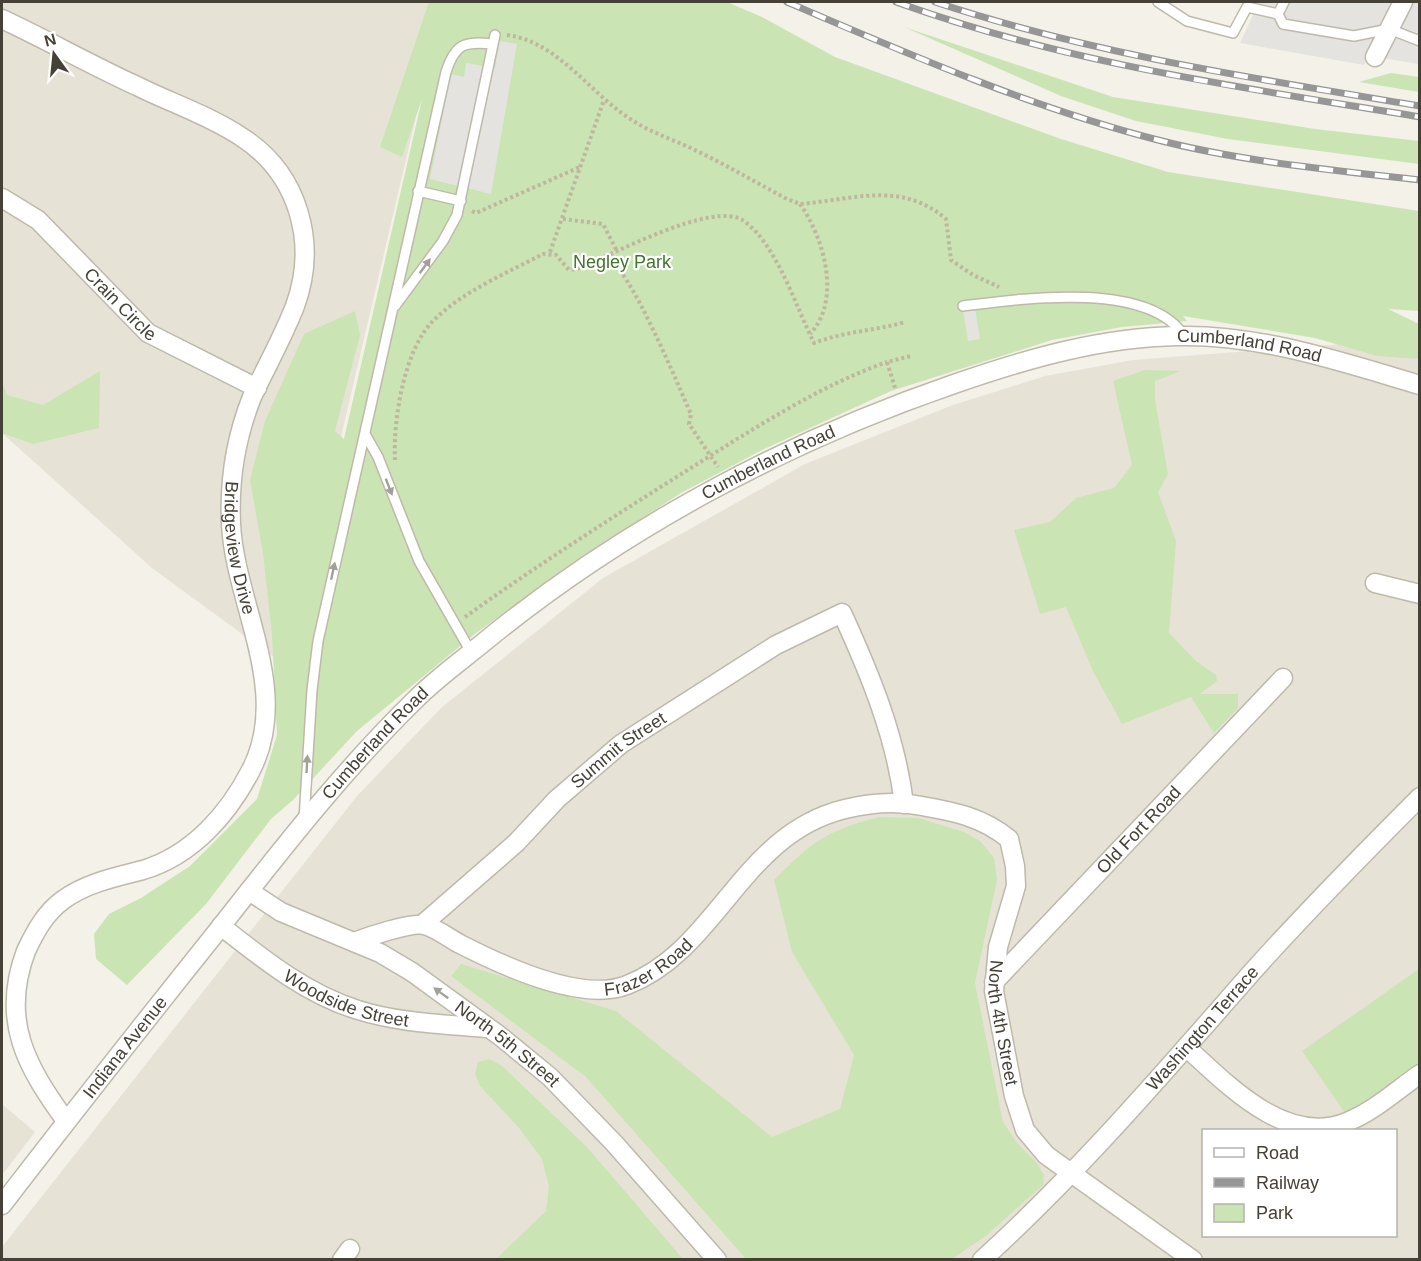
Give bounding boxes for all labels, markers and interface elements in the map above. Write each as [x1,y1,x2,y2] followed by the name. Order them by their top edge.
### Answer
[24,24,84,84] north arrow
[42,30,58,50] text: N
[573,252,672,272] park label: Negley Park
[418,258,430,273] one-way arrow
[80,264,159,345] street label: Crain Circle
[1177,326,1324,366] street label: Cumberland Road
[698,421,838,504] street label: Cumberland Road
[385,478,395,496] one-way arrow
[221,480,259,617] street label: Bridgeview Drive
[329,562,339,580] one-way arrow
[318,683,432,803] street label: Cumberland Road
[567,708,670,793] street label: Summit Street
[302,754,311,773] one-way arrow
[1092,782,1185,878] street label: Old Fort Road
[603,934,697,1000] street label: Frazer Road
[984,959,1022,1087] street label: North 4th Street
[1142,962,1263,1095] street label: Washington Terrace
[280,966,410,1031] street label: Woodside Street
[433,987,449,999] one-way arrow
[79,993,171,1102] street label: Indiana Avenue
[451,997,564,1091] street label: North 5th Street
[1202,1129,1397,1237] legend
[1256,1143,1299,1163] text: Road
[1256,1173,1319,1193] text: Railway
[1256,1203,1294,1223] text: Park

